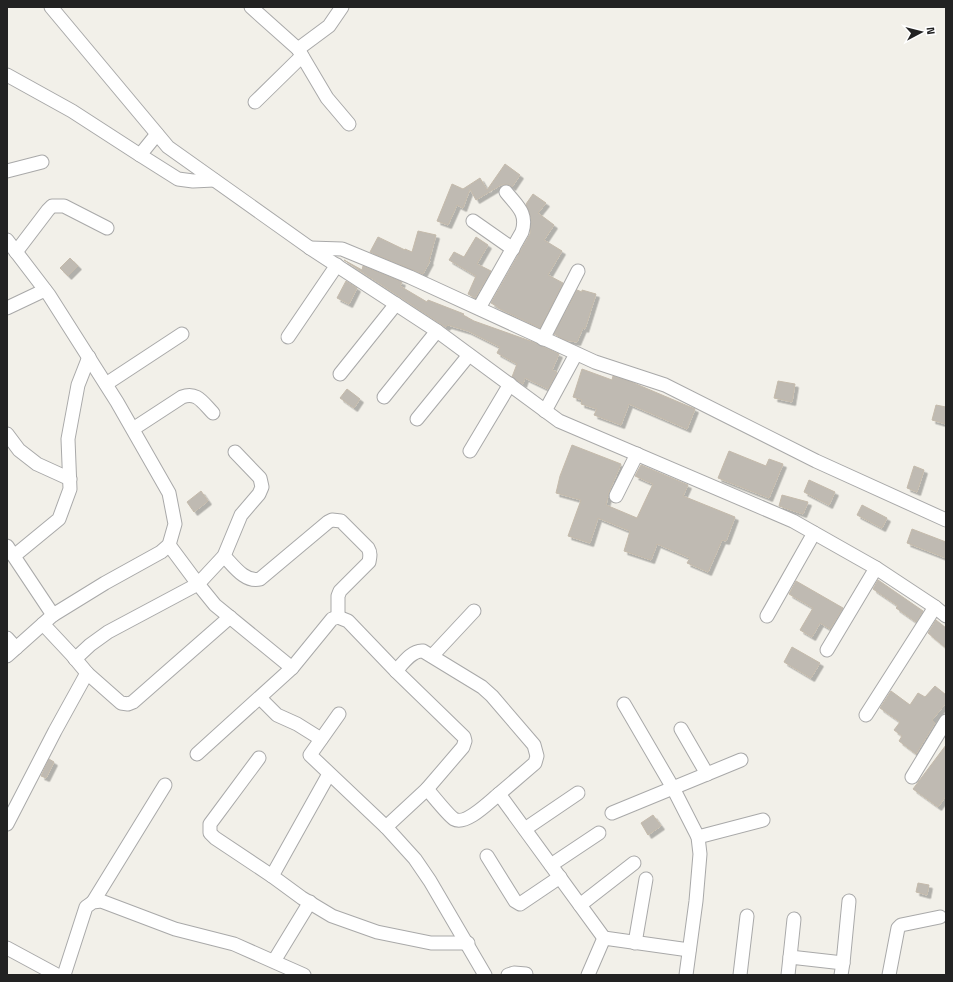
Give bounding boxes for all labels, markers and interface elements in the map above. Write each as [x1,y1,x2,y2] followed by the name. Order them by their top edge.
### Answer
[901,12,941,52] north arrow
[923,26,939,36] text: N

